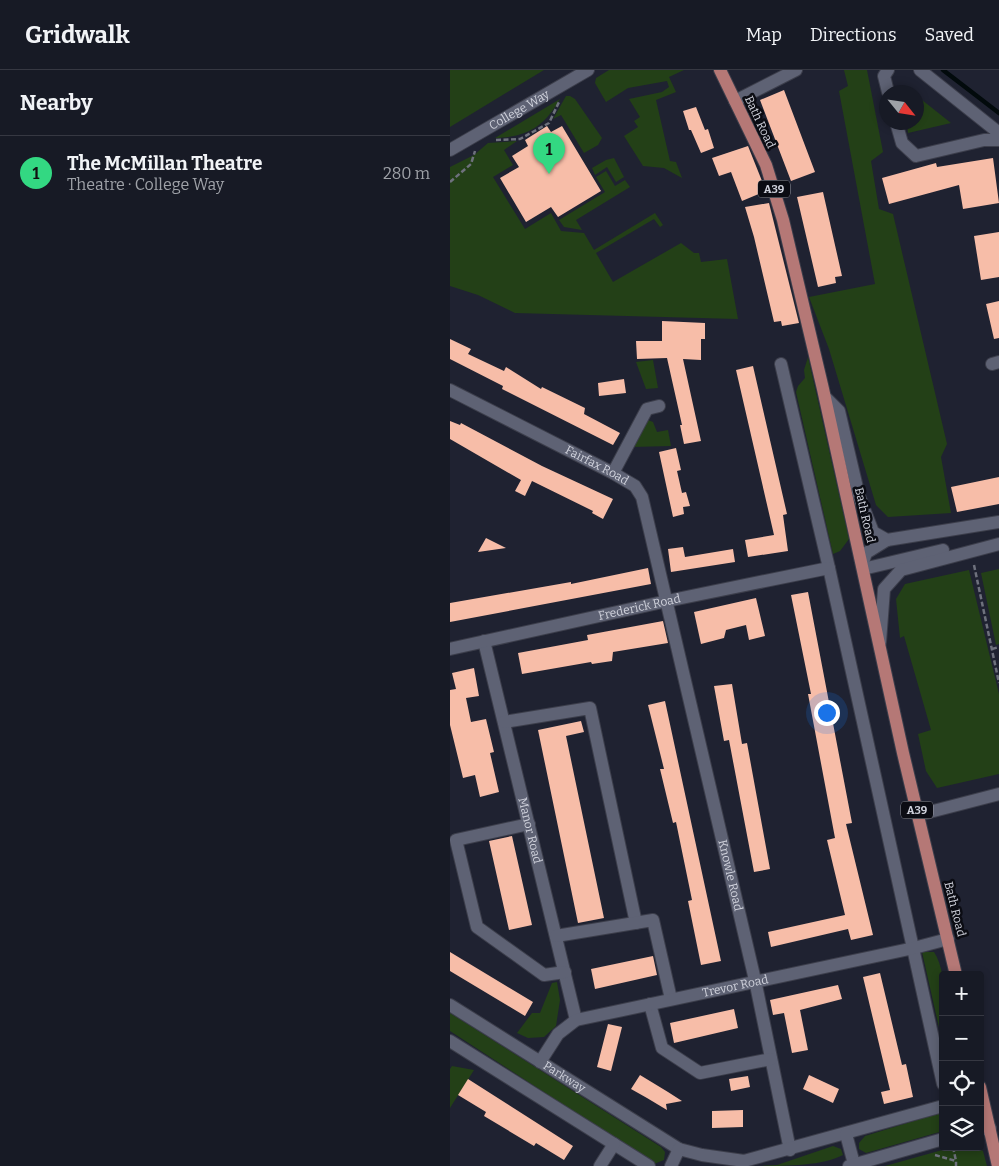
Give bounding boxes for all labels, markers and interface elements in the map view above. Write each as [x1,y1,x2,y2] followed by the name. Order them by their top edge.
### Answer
[25,21,130,49] text: Gridwalk
[746,24,782,46] text: Map
[810,24,897,46] text: Directions
[925,24,974,46] text: Saved
[879,85,924,130] north arrow
[487,87,552,133] street label: College Way
[20,90,93,116] text: Nearby
[742,94,778,150] street label: Bath Road
[533,133,565,174] pin: 1
[67,152,262,175] text: The McMillan Theatre
[33,164,39,183] text: 1
[383,164,430,183] text: 280 m
[67,175,224,194] text: Theatre · College Way
[758,180,790,198] road number: A39
[563,443,631,488] street label: Fairfax Road
[852,486,878,544] street label: Bath Road
[597,591,682,623] street label: Frederick Road
[814,700,840,726] your location
[515,796,545,865] street label: Manor Road
[901,802,933,818] road number: A39
[715,838,746,912] street label: Knowle Road
[941,880,969,938] street label: Bath Road
[939,971,984,1151] map controls
[939,971,984,1016] button: +
[701,972,770,1000] street label: Trevor Road
[939,1016,984,1061] button: −
[541,1058,589,1096] street label: Parkway
[939,1061,984,1106] button: locate
[939,1106,984,1151] button: layers

